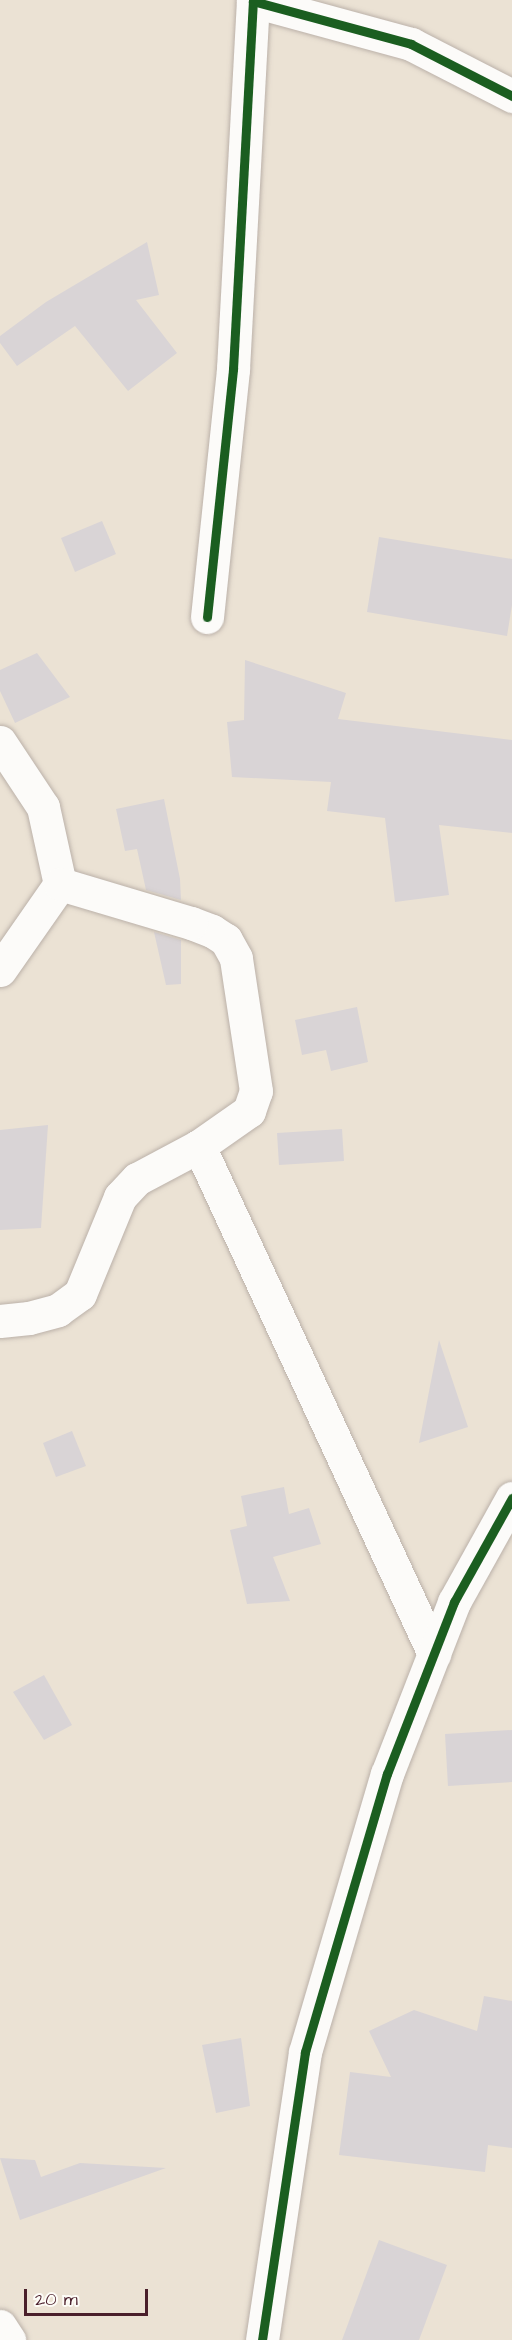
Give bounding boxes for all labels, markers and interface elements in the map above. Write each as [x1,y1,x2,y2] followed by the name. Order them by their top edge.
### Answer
[27,2277,152,2315] scale bar
[35,2287,78,2312] text: 20 m

